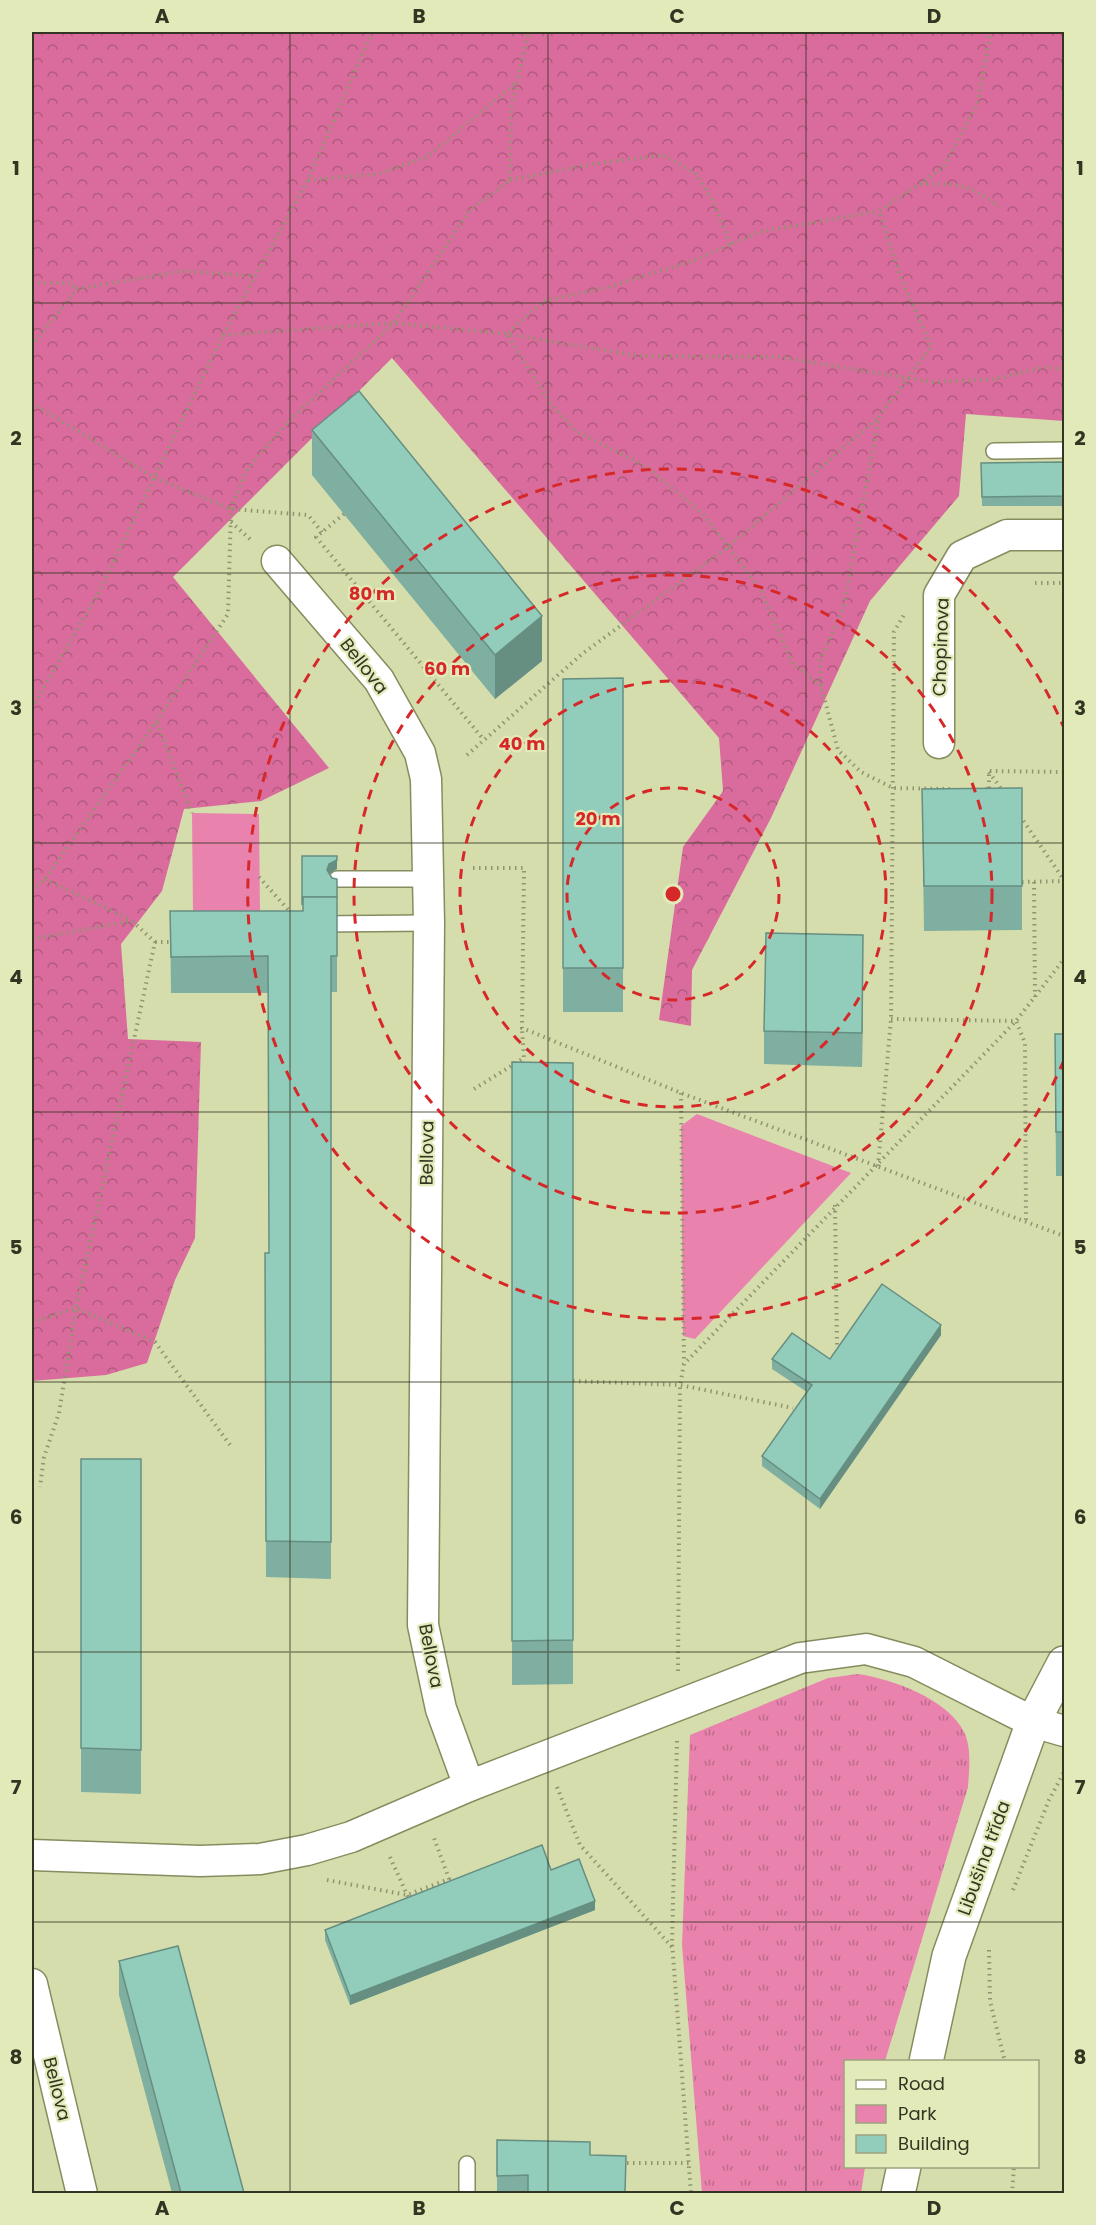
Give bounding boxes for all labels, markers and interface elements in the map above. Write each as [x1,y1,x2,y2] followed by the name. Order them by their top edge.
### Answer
[155,2,170,30] text: A
[412,2,426,30] text: B
[669,2,685,30] text: C
[927,2,941,30] text: D
[12,154,20,182] text: 1
[1076,154,1084,182] text: 1
[10,424,22,452] text: 2
[1074,424,1086,452] text: 2
[349,581,395,606] text: 80 m
[926,597,955,697] street label: Chopinova
[335,632,394,699] street label: Bellova
[424,656,470,681] text: 60 m
[10,694,22,722] text: 3
[1074,694,1086,722] text: 3
[499,731,545,756] text: 40 m
[576,806,620,831] text: 20 m
[663,884,683,904] centre of rings
[9,963,23,991] text: 4
[1073,963,1087,991] text: 4
[413,1120,440,1186] street label: Bellova
[10,1233,23,1261] text: 5
[1074,1233,1087,1261] text: 5
[10,1503,22,1531] text: 6
[1074,1503,1086,1531] text: 6
[413,1622,450,1690] street label: Bellova
[11,1773,22,1801] text: 7
[1075,1773,1086,1801] text: 7
[951,1797,1016,1919] street label: Libušina třída
[10,2043,22,2071] text: 8
[1074,2043,1086,2071] text: 8
[38,2054,77,2123] street label: Bellova
[844,2060,1039,2168] legend
[898,2071,945,2096] text: Road
[898,2101,937,2126] text: Park
[898,2131,970,2156] text: Building
[155,2194,170,2222] text: A
[412,2194,426,2222] text: B
[669,2194,685,2222] text: C
[927,2194,941,2222] text: D

